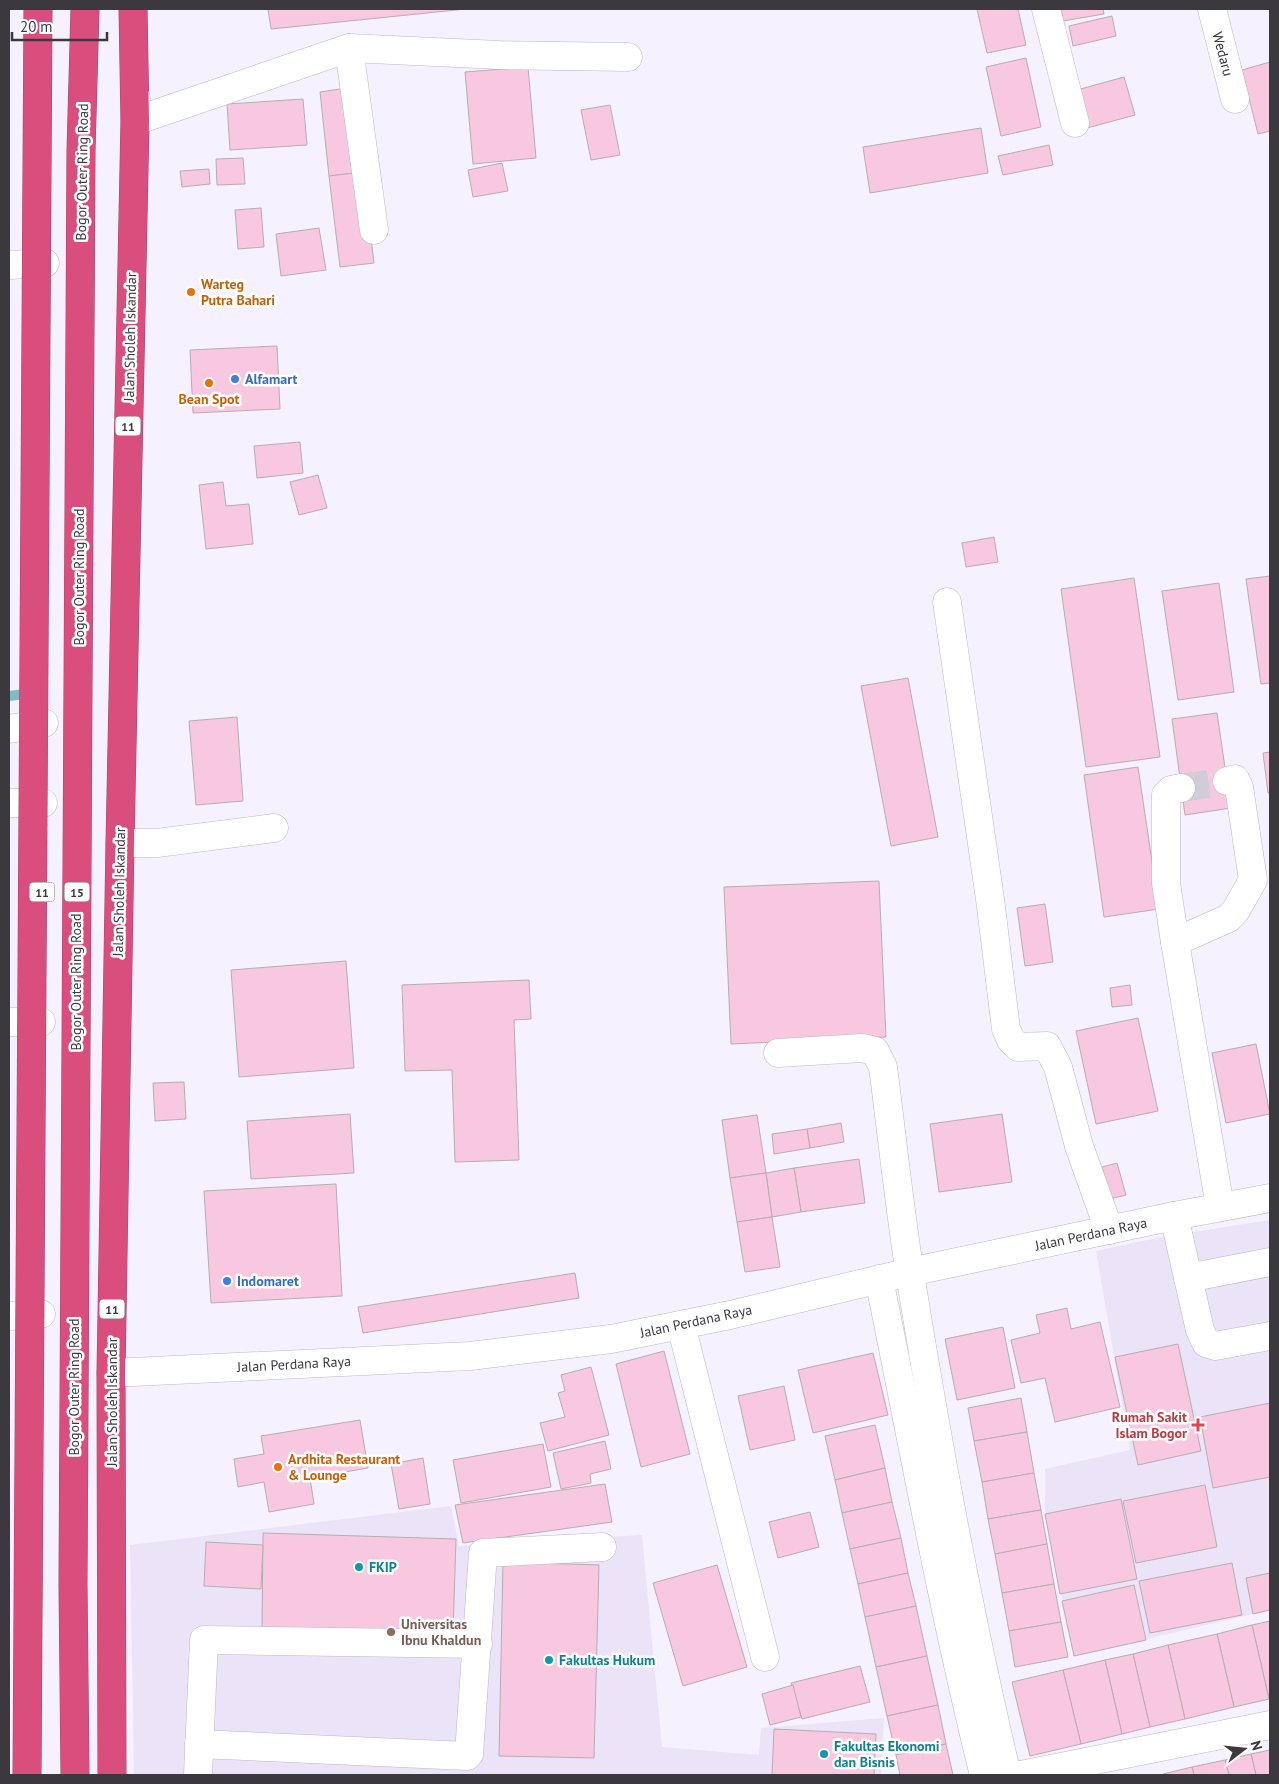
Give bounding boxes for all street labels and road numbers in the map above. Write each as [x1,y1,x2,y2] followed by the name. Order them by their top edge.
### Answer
[1208,30,1238,78] street label: Wedaru
[72,103,92,241] street label: Bogor Outer Ring Road
[120,272,140,403] street label: Jalan Sholeh Iskandar
[116,416,140,436] road number: 11
[70,508,88,646] street label: Bogor Outer Ring Road
[109,827,129,958] street label: Jalan Sholeh Iskandar
[30,882,54,902] road number: 11
[64,882,90,902] road number: 15
[67,913,85,1051] street label: Bogor Outer Ring Road
[1032,1213,1149,1255] street label: Jalan Perdana Raya
[100,1300,124,1318] road number: 11
[637,1300,754,1342] street label: Jalan Perdana Raya
[65,1318,83,1456] street label: Bogor Outer Ring Road
[103,1337,121,1468] street label: Jalan Sholeh Iskandar
[236,1352,351,1376] street label: Jalan Perdana Raya

